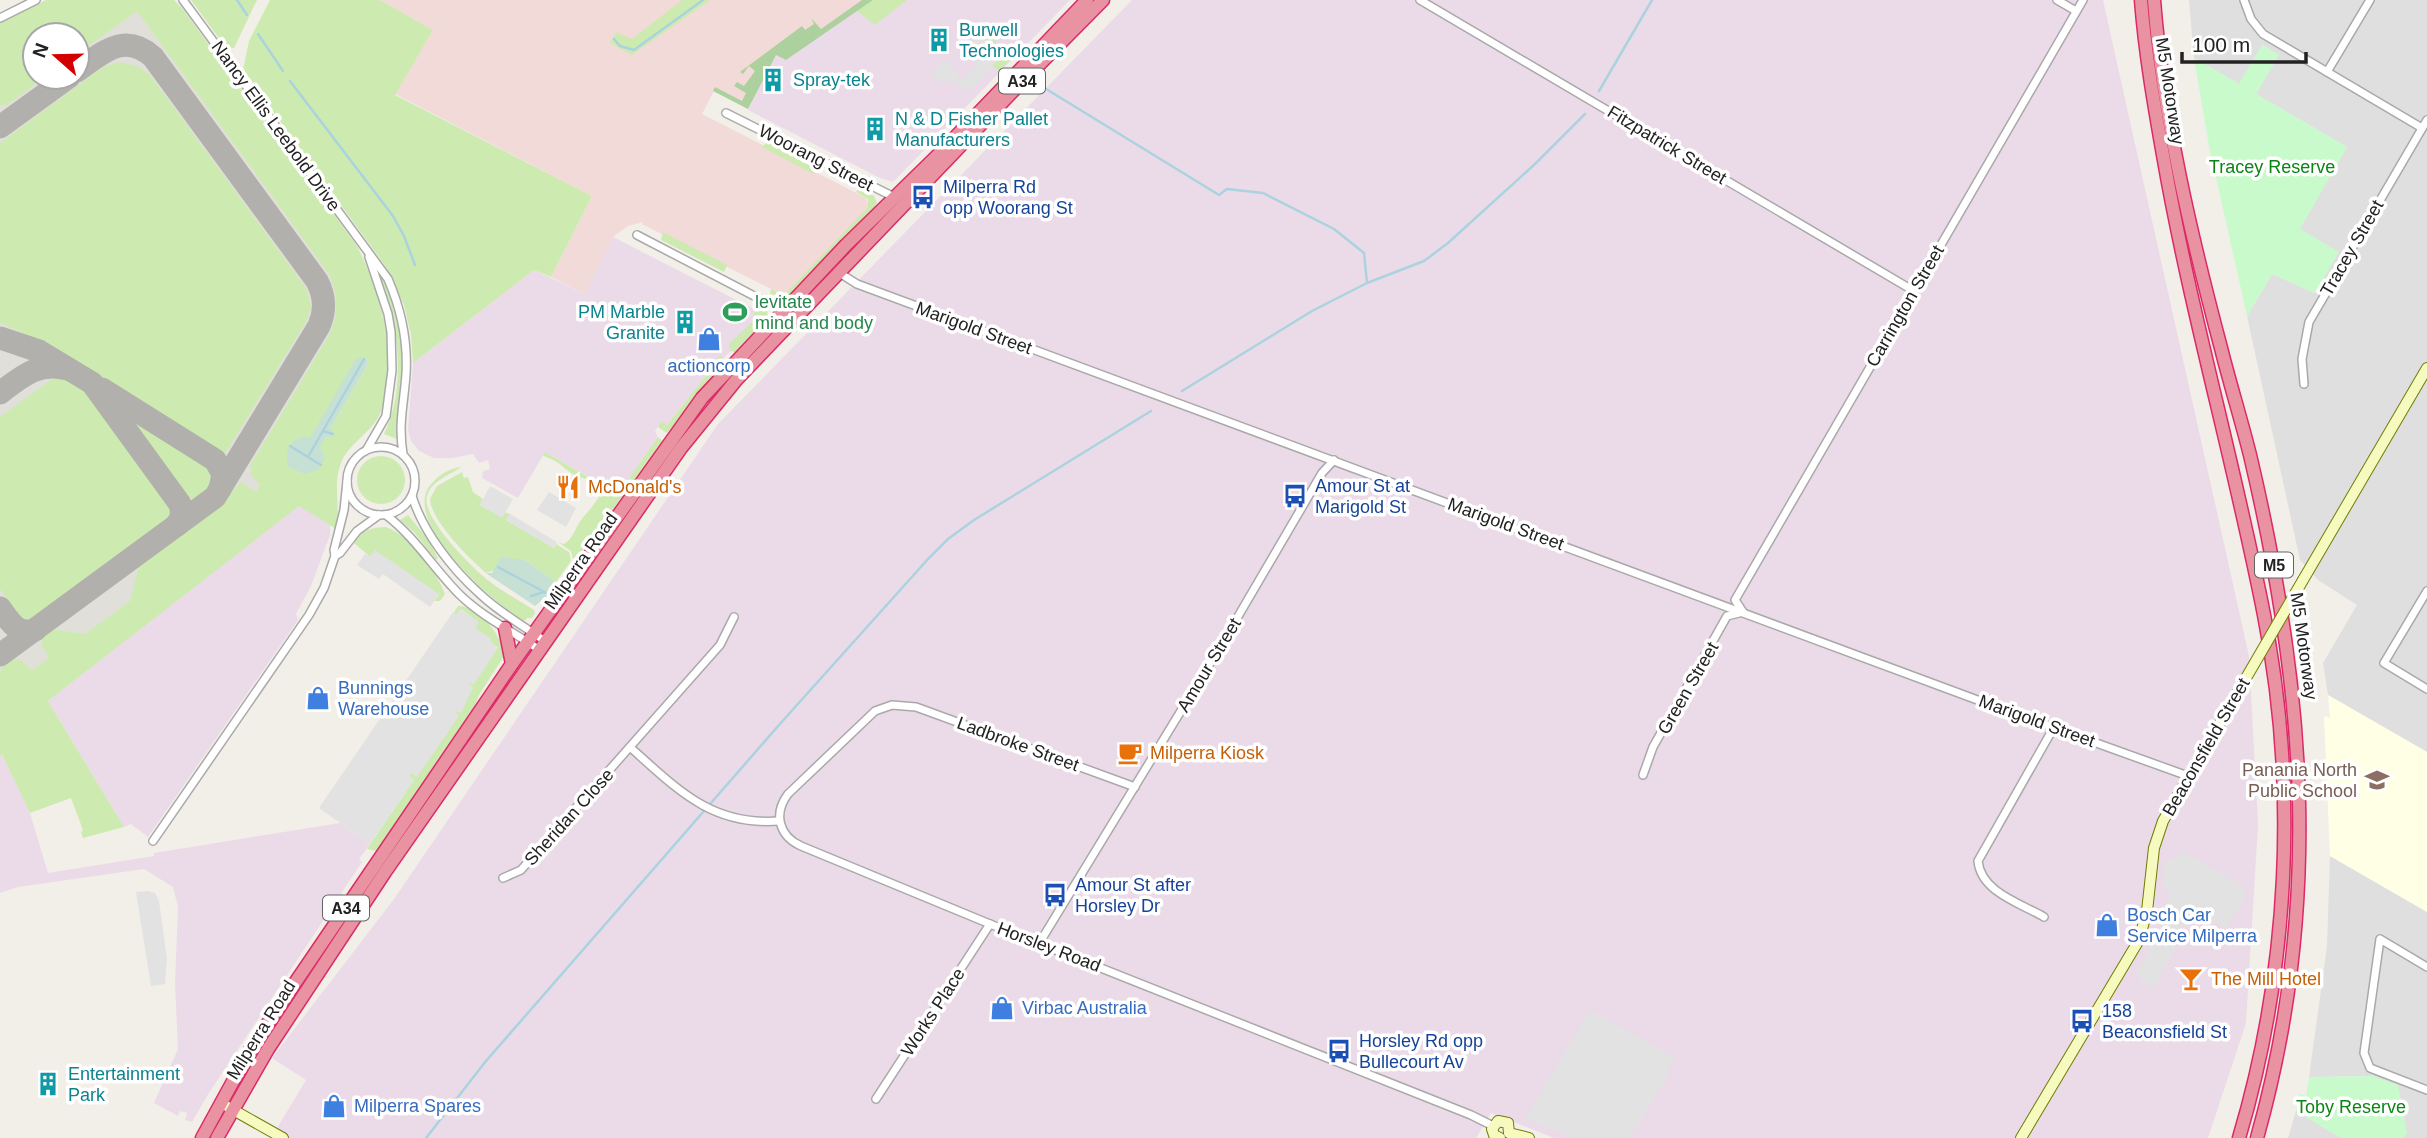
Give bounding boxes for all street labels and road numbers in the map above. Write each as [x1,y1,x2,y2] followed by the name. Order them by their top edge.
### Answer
[2152,36,2188,146] street label: M5 Motorway
[208,37,344,215] street label: Nancy Ellis Leebold Drive
[999,68,1045,94] road number: A34
[1604,102,1730,188] street label: Fitzpatrick Street
[755,121,877,195] street label: Woorang Street
[2316,197,2388,299] street label: Tracey Street
[1862,242,1948,370] street label: Carrington Street
[913,298,1035,358] street label: Marigold Street
[1445,494,1567,554] street label: Marigold Street
[540,509,622,613] street label: Milperra Road
[2255,552,2293,578] road number: M5
[2287,591,2321,701] street label: M5 Motorway
[1173,614,1245,716] street label: Amour Street
[1654,638,1722,738] street label: Green Street
[2158,674,2254,820] street label: Beaconsfield Street
[1976,691,2098,751] street label: Marigold Street
[954,713,1082,775] street label: Ladbroke Street
[520,765,618,869] street label: Sheridan Close
[323,896,369,920] road number: A34
[995,918,1103,976] street label: Horsley Road
[897,964,969,1060] street label: Works Place
[223,977,299,1083] street label: Milperra Road

